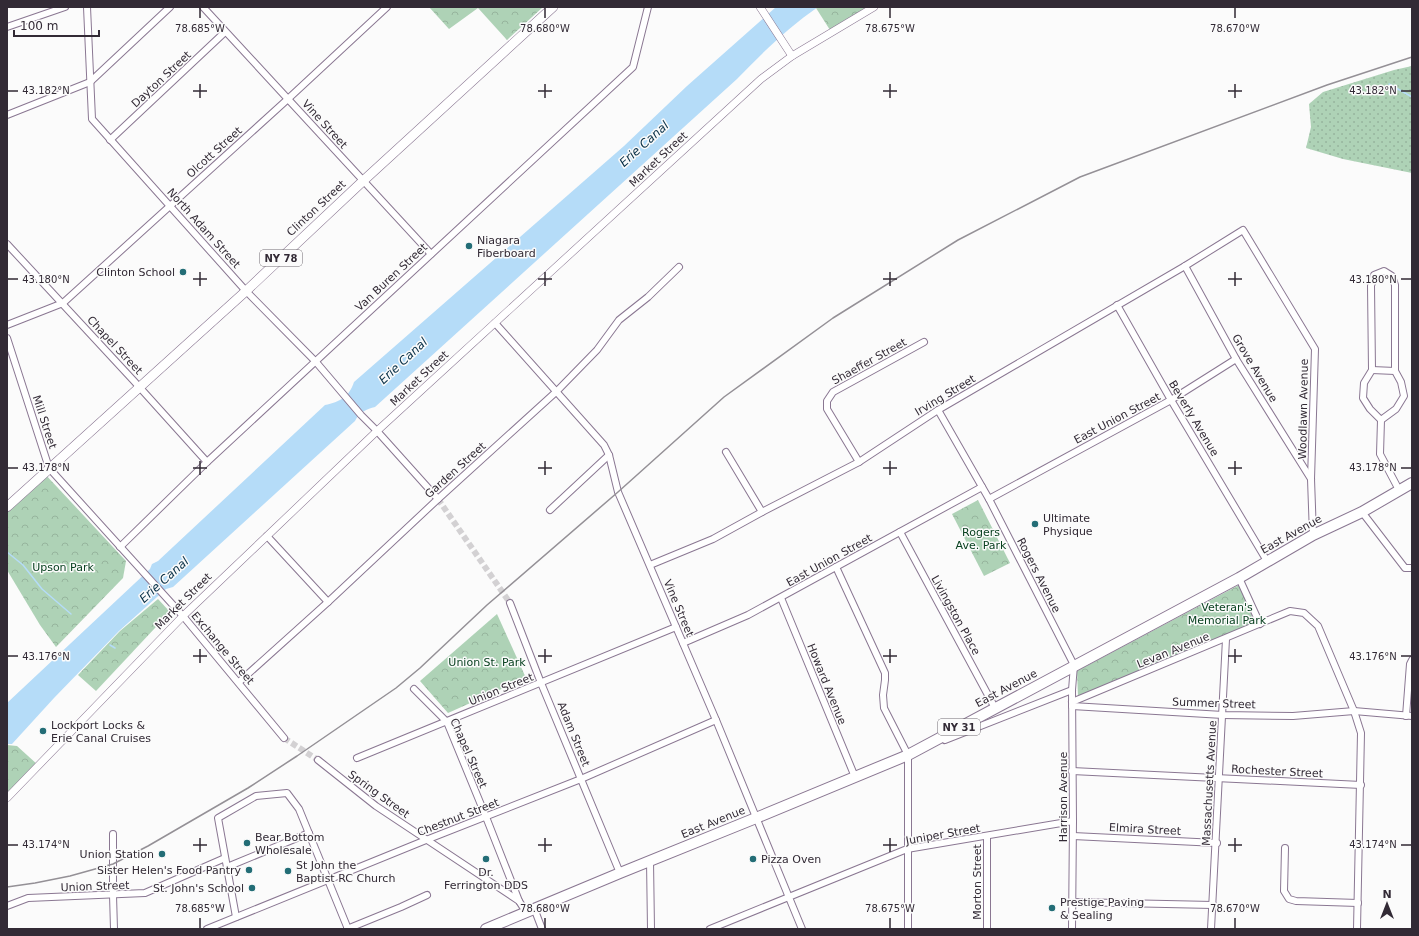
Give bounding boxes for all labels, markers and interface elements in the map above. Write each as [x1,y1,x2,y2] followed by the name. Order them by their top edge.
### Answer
[14,12,99,38] scale bar
[20,19,58,33] text: 100 m
[175,23,225,34] text: 78.685°W
[520,23,570,34] text: 78.680°W
[865,23,915,34] text: 78.675°W
[1210,23,1260,34] text: 78.670°W
[129,48,194,110] street label: Dayton Street
[22,85,70,96] text: 43.182°N
[1349,85,1397,96] text: 43.182°N
[299,97,350,152] street label: Vine Street
[617,118,672,170] water label: Erie Canal
[184,124,245,181] street label: Olcott Street
[627,129,691,190] street label: Market Street
[284,177,349,239] street label: Clinton Street
[164,186,243,271] street label: North Adam Street
[477,234,536,260] place label: Niagara Fiberboard
[353,240,430,314] street label: Van Buren Street
[464,241,474,251] marker: Niagara Fiberboard
[260,250,302,266] road number: NY 78
[96,266,175,279] place label: Clinton School
[178,267,188,277] marker: Clinton School
[22,274,70,285] text: 43.180°N
[1349,274,1397,285] text: 43.180°N
[84,313,145,378] street label: Chapel Street
[1229,332,1280,405] street label: Grove Avenue
[376,335,431,387] water label: Erie Canal
[830,335,909,387] street label: Shaeffer Street
[388,348,452,409] street label: Market Street
[1296,358,1311,460] street label: Woodlawn Avenue
[913,372,978,419] street label: Irving Street
[1166,378,1221,459] street label: Beverly Avenue
[1072,390,1163,447] street label: East Union Street
[30,394,60,451] street label: Mill Street
[422,439,489,501] street label: Garden Street
[22,462,70,473] text: 43.178°N
[1349,462,1397,473] text: 43.178°N
[1043,512,1093,538] place label: Ultimate Physique
[1258,512,1324,557] street label: East Avenue
[1030,519,1040,529] marker: Ultimate Physique
[956,526,1007,552] park label: Rogers Ave. Park
[784,531,875,589] street label: East Union Street
[1014,536,1063,615] street label: Rogers Avenue
[137,554,192,606] water label: Erie Canal
[32,561,94,574] park label: Upson Park
[152,570,215,632] street label: Market Street
[928,573,983,658] street label: Livingston Place
[661,578,697,639] street label: Vine Street
[1188,601,1267,627] park label: Veteran's Memorial Park
[188,609,257,688] street label: Exchange Street
[1135,630,1212,671] street label: Levan Avenue
[804,642,849,727] street label: Howard Avenue
[22,651,70,662] text: 43.176°N
[1349,651,1397,662] text: 43.176°N
[448,656,526,669] park label: Union St. Park
[973,667,1040,710] street label: East Avenue
[467,670,536,708] street label: Union Street
[1172,696,1257,711] street label: Summer Street
[555,700,593,769] street label: Adam Street
[447,716,490,791] street label: Chapel Street
[51,719,151,745] place label: Lockport Locks & Erie Canal Cruises
[938,719,980,735] road number: NY 31
[1200,720,1219,846] street label: Massachusetts Avenue
[38,726,48,736] marker: Lockport Locks & Erie Canal Cruises
[1057,751,1070,842] street label: Harrison Avenue
[1231,763,1324,780] street label: Rochester Street
[346,768,412,821] street label: Spring Street
[415,796,502,839] street label: Chestnut Street
[679,804,747,841] street label: East Avenue
[904,821,982,848] street label: Juniper Street
[1109,821,1182,838] street label: Elmira Street
[255,831,324,857] place label: Bear Bottom Wholesale
[242,838,252,848] marker: Bear Bottom Wholesale
[22,839,70,850] text: 43.174°N
[1349,839,1397,850] text: 43.174°N
[971,843,984,920] street label: Morton Street
[80,848,154,861] place label: Union Station
[157,849,167,859] marker: Union Station
[761,853,821,866] place label: Pizza Oven
[481,854,491,864] marker: Dr. Ferrington DDS
[748,854,758,864] marker: Pizza Oven
[296,859,395,885] place label: St John the Baptist RC Church
[97,864,241,877] place label: Sister Helen's Food Pantry
[244,865,254,875] marker: Sister Helen's Food Pantry
[283,866,293,876] marker: St John the Baptist RC Church
[444,866,528,892] place label: Dr. Ferrington DDS
[60,879,130,894] street label: Union Street
[153,882,244,895] place label: St. John's School
[247,883,257,893] marker: St. John's School
[1367,884,1407,924] north arrow
[1382,888,1392,901] text: N
[1060,896,1144,922] place label: Prestige Paving & Sealing
[175,903,225,914] text: 78.685°W
[520,903,570,914] text: 78.680°W
[865,903,915,914] text: 78.675°W
[1047,903,1057,913] marker: Prestige Paving & Sealing
[1210,903,1260,914] text: 78.670°W

